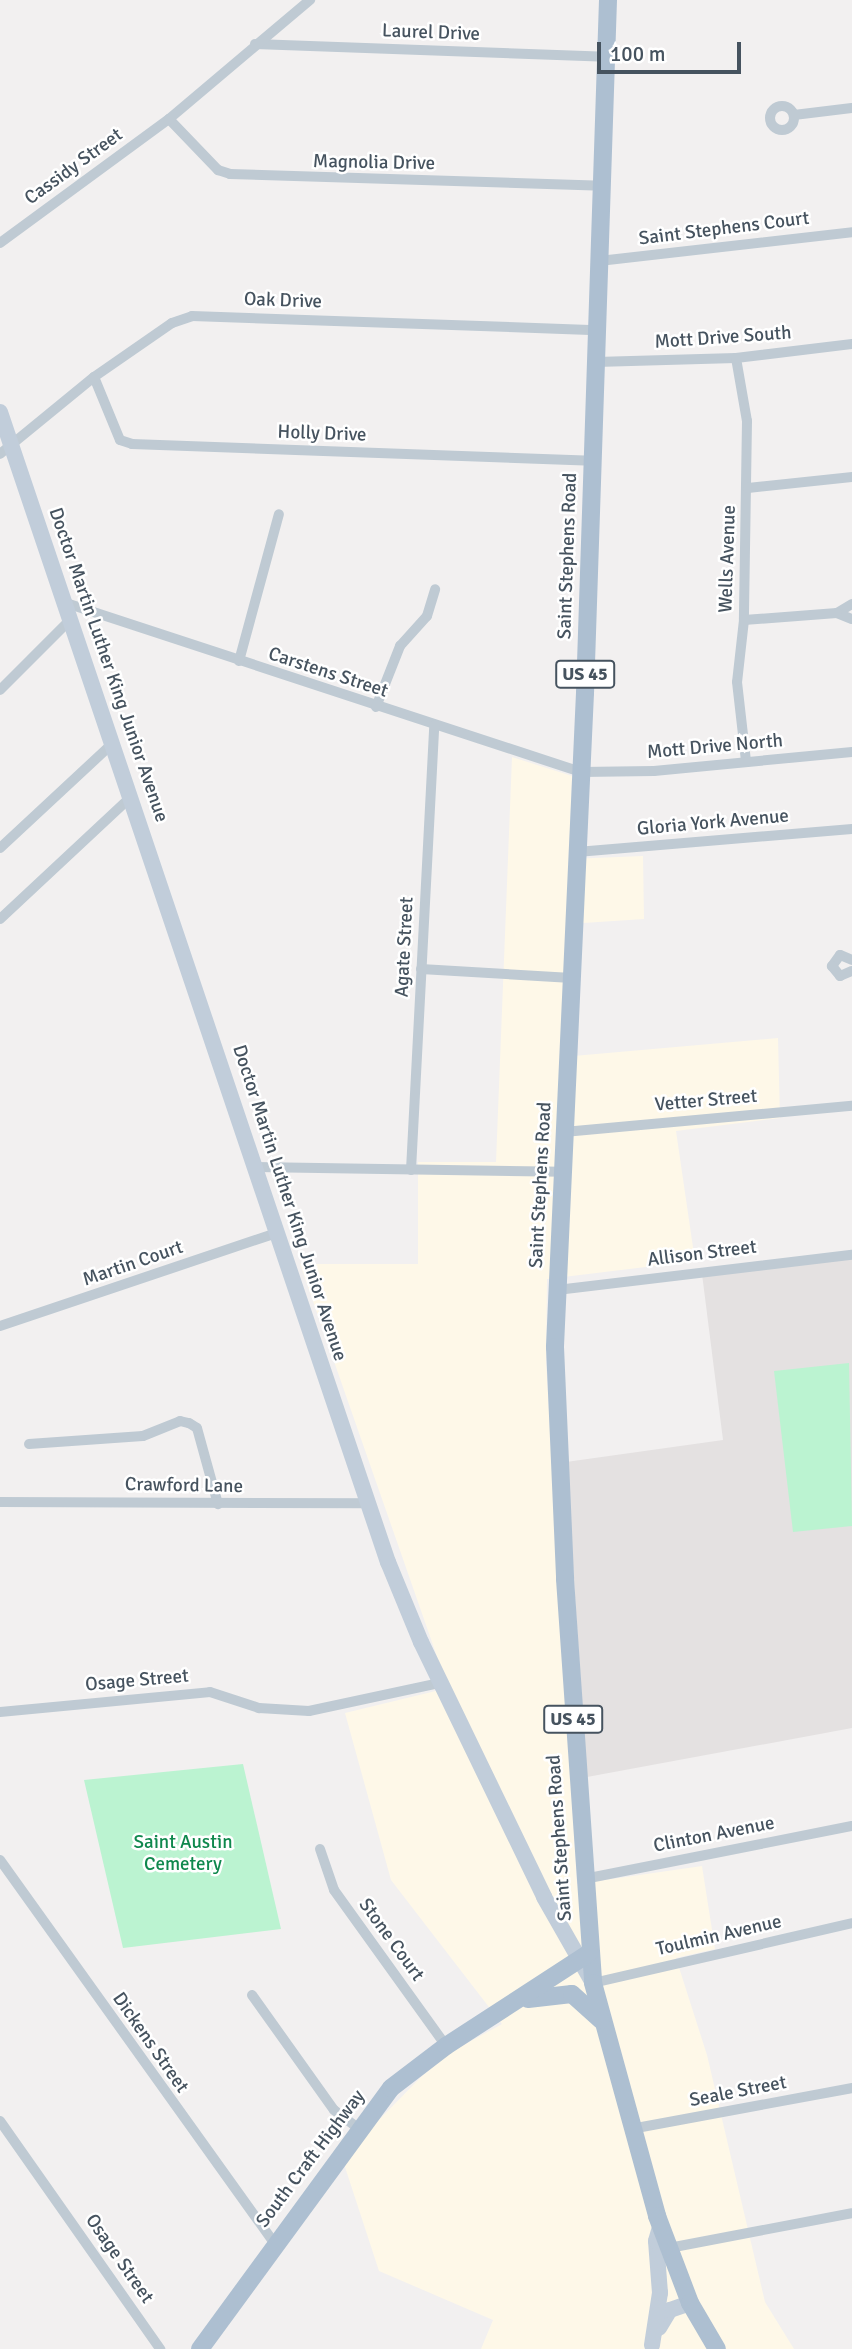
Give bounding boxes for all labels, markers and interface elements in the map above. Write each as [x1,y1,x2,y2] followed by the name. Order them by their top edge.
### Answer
[382,20,480,46] street label: Laurel Drive
[600,28,744,72] scale bar
[610,41,665,67] text: 100 m
[21,124,127,210] street label: Cassidy Street
[313,151,435,175] street label: Magnolia Drive
[637,207,811,251] street label: Saint Stephens Court
[244,288,322,314] street label: Oak Drive
[654,322,792,354] street label: Mott Drive South
[277,421,367,447] street label: Holly Drive
[554,472,582,640] street label: Saint Stephens Road
[43,505,173,825] street label: Doctor Martin Luther King Junior Avenue
[715,505,741,613] street label: Wells Avenue
[265,643,391,703] street label: Carstens Street
[554,660,616,688] road number: US 45
[646,730,784,764] street label: Mott Drive North
[636,805,790,841] street label: Gloria York Avenue
[391,896,419,998] street label: Agate Street
[227,1042,351,1364] street label: Doctor Martin Luther King Junior Avenue
[654,1085,758,1117] street label: Vetter Street
[525,1101,557,1269] street label: Saint Stephens Road
[80,1236,186,1292] street label: Martin Court
[646,1236,758,1272] street label: Allison Street
[125,1474,243,1498] street label: Crawford Lane
[84,1665,190,1697] street label: Osage Street
[542,1704,604,1734] road number: US 45
[543,1754,577,1922] street label: Saint Stephens Road
[652,1812,776,1858] street label: Clinton Avenue
[133,1832,233,1876] park label: Saint Austin Cemetery
[353,1894,429,1986] street label: Stone Court
[654,1911,784,1961] street label: Toulmin Avenue
[107,1988,193,2098] street label: Dickens Street
[688,2071,788,2113] street label: Seale Street
[252,2086,370,2232] street label: South Craft Highway
[80,2210,158,2308] street label: Osage Street

